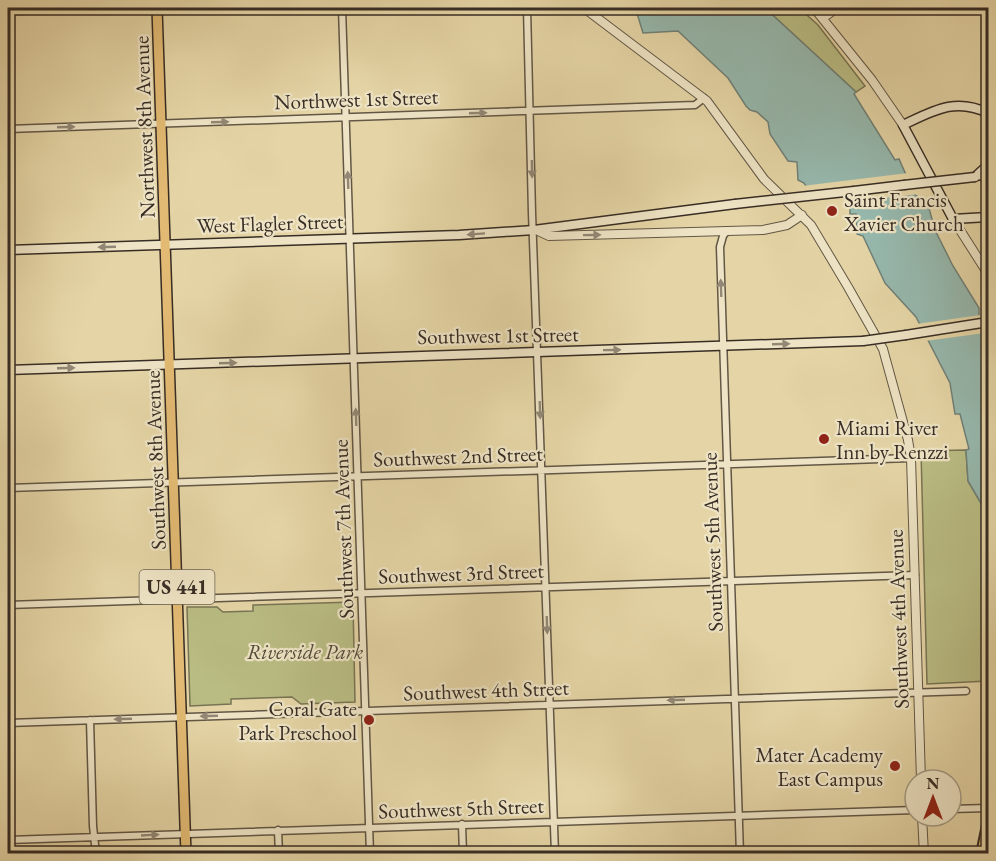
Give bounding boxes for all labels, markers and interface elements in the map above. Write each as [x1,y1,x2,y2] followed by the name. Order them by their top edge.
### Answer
[127,35,161,219] street label: Northwest 8th Avenue
[273,83,439,115] street label: Northwest 1st Street
[468,109,487,118] one-way arrow
[210,117,229,127] one-way arrow
[56,122,75,132] one-way arrow
[527,160,537,179] one-way arrow
[343,171,352,190] one-way arrow
[843,186,964,237] place label: Saint Francis Xavier Church
[825,204,839,218] marker: Saint Francis Xavier Church
[196,207,344,239] street label: West Flagler Street
[467,229,486,239] one-way arrow
[582,230,601,240] one-way arrow
[98,242,117,251] one-way arrow
[717,279,726,298] one-way arrow
[417,320,579,350] street label: Southwest 1st Street
[772,340,791,349] one-way arrow
[602,345,621,355] one-way arrow
[219,358,238,367] one-way arrow
[56,363,75,372] one-way arrow
[138,370,172,550] street label: Southwest 8th Avenue
[536,401,545,420] one-way arrow
[351,408,361,427] one-way arrow
[836,414,948,465] place label: Miami River Inn by Renzzi
[817,432,831,446] marker: Miami River Inn by Renzzi
[326,439,360,619] street label: Southwest 7th Avenue
[373,440,544,472] street label: Southwest 2nd Street
[695,452,729,632] street label: Southwest 5th Avenue
[881,529,915,709] street label: Southwest 4th Avenue
[378,557,545,589] street label: Southwest 3rd Street
[140,570,214,604] road number: US 441
[542,615,552,634] one-way arrow
[247,638,364,665] park label: Riverside Park
[403,674,570,706] street label: Southwest 4th Street
[239,695,357,746] place label: Coral Gate Park Preschool
[666,695,685,705] one-way arrow
[200,711,219,720] one-way arrow
[362,713,376,727] marker: Coral Gate Park Preschool
[114,714,133,723] one-way arrow
[755,741,884,792] place label: Mater Academy East Campus
[888,759,902,773] marker: Mater Academy East Campus
[903,768,963,828] north arrow
[927,773,940,794] text: N
[378,792,545,824] street label: Southwest 5th Street
[140,830,159,839] one-way arrow

